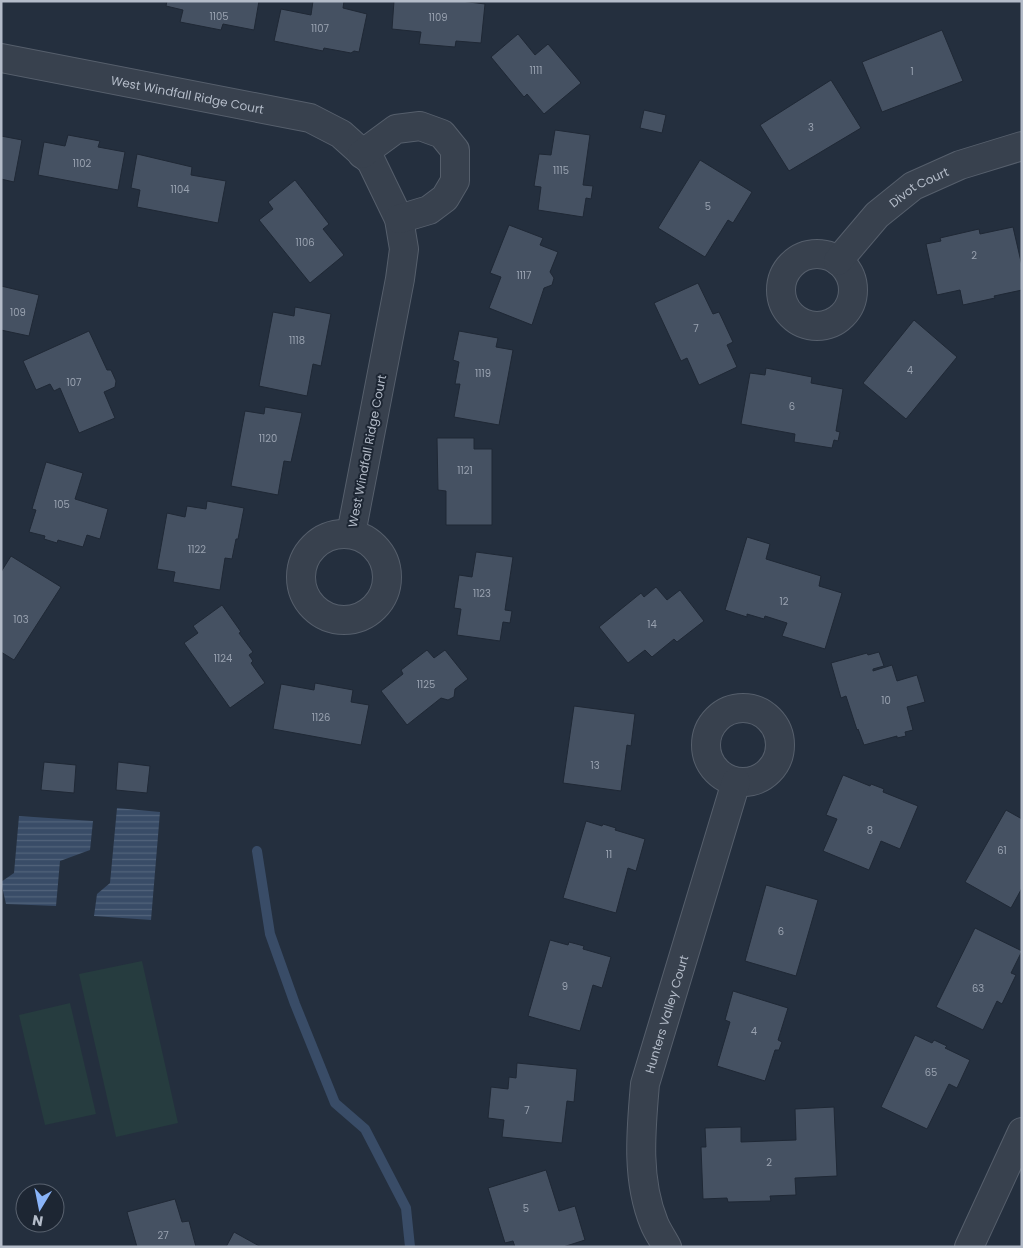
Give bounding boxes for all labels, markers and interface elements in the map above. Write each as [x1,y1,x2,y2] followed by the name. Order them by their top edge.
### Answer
[210,9,228,24] house number: 1105
[429,10,447,25] house number: 1109
[311,21,330,36] house number: 1107
[530,63,542,78] house number: 1111
[910,64,914,79] house number: 1
[110,71,265,117] street label: West Windfall Ridge Court
[808,120,814,135] house number: 3
[73,156,91,171] house number: 1102
[553,163,569,178] house number: 1115
[885,163,951,211] street label: Divot Court
[171,182,189,197] house number: 1104
[705,199,711,214] house number: 5
[295,235,315,250] house number: 1106
[971,248,977,263] house number: 2
[516,268,532,283] house number: 1117
[10,305,26,320] house number: 109
[693,321,699,336] house number: 7
[289,333,305,348] house number: 1118
[907,363,913,378] house number: 4
[475,366,491,381] house number: 1119
[344,373,390,529] street label: West Windfall Ridge Court
[67,375,82,390] house number: 107
[789,399,795,414] house number: 6
[259,431,277,446] house number: 1120
[457,463,473,478] house number: 1121
[54,497,70,512] house number: 105
[188,542,206,557] house number: 1122
[473,586,491,601] house number: 1123
[780,594,789,609] house number: 12
[13,612,29,627] house number: 103
[647,617,657,632] house number: 14
[214,651,232,666] house number: 1124
[417,677,435,692] house number: 1125
[881,693,891,708] house number: 10
[312,710,330,725] house number: 1126
[590,758,600,773] house number: 13
[867,823,873,838] house number: 8
[997,843,1007,858] house number: 61
[606,847,612,862] house number: 11
[778,924,784,939] house number: 6
[640,953,692,1075] street label: Hunters Valley Court
[562,979,568,994] house number: 9
[972,981,984,996] house number: 63
[751,1024,757,1039] house number: 4
[925,1065,937,1080] house number: 65
[524,1103,530,1118] house number: 7
[766,1155,772,1170] house number: 2
[15,1183,65,1233] north arrow
[523,1201,529,1216] house number: 5
[31,1210,45,1232] text: N
[157,1228,169,1243] house number: 27

